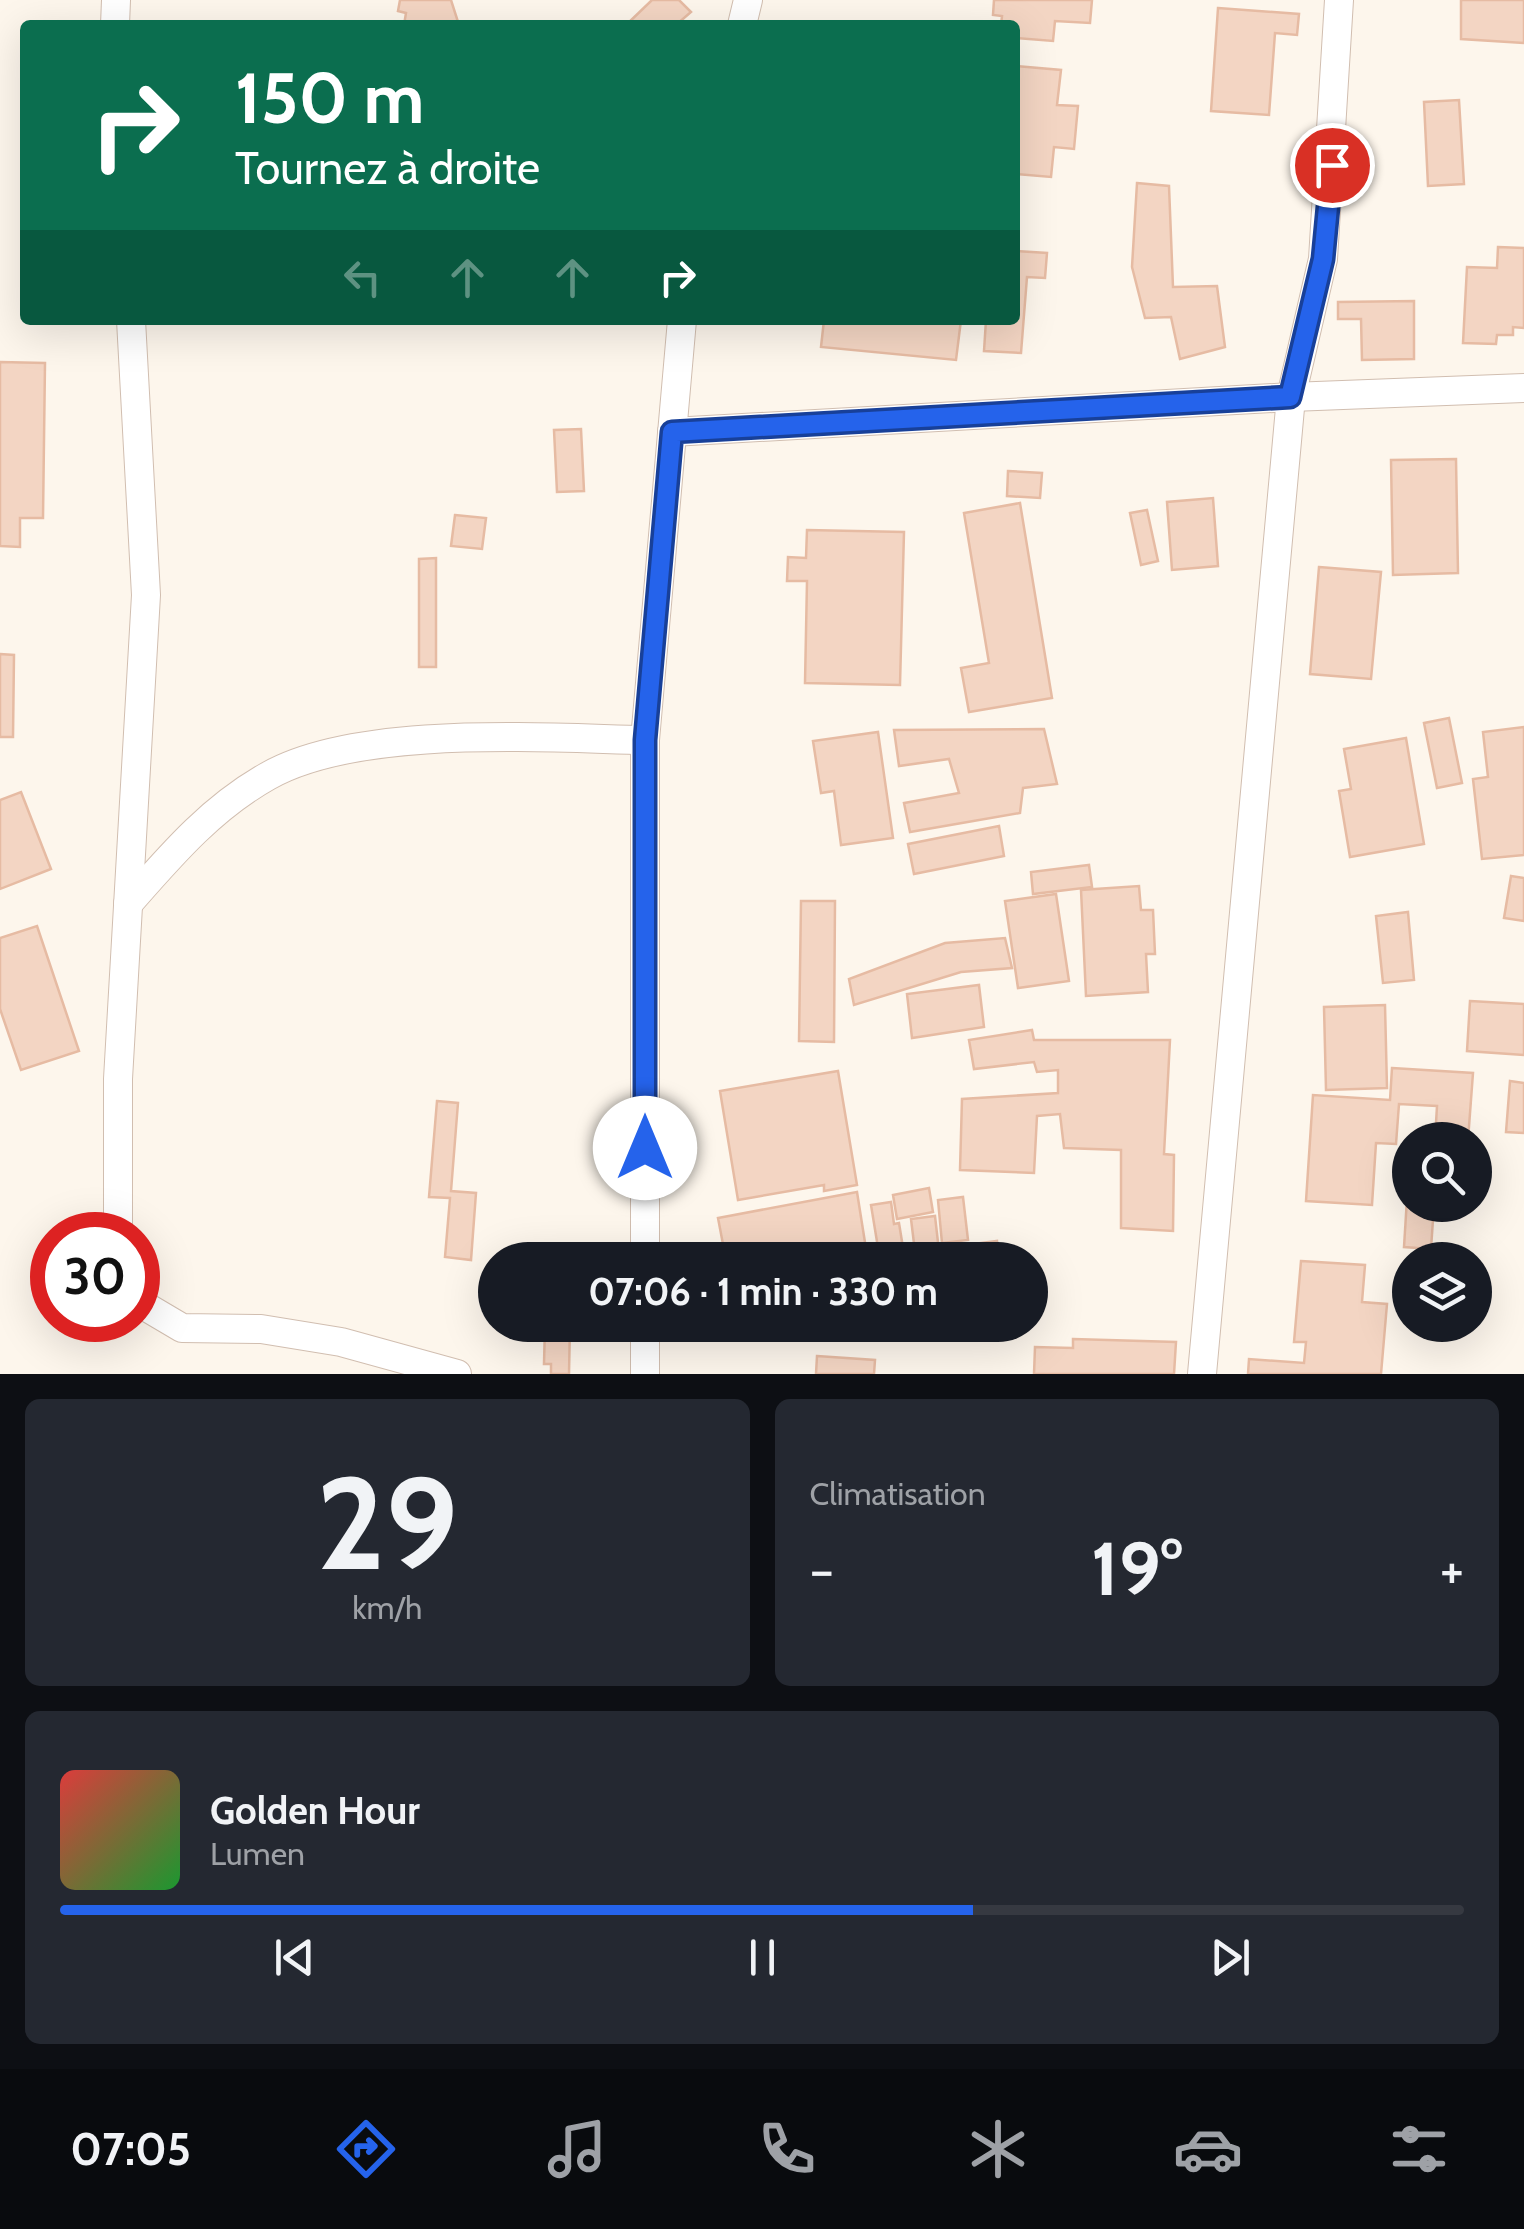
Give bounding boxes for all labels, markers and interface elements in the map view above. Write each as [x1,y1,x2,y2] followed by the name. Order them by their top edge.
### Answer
[235,55,424,141] text: 150 m
[70,60,200,190] icon: right
[1290,123,1375,208] pin
[1305,138,1360,193] icon: arrive
[235,141,540,195] text: Tournez à droite
[335,250,390,305] icon: left
[440,250,495,305] icon: ahead
[545,250,600,305] icon: ahead
[650,250,705,305] icon: right
[593,1096,697,1200] position arrow
[1392,1122,1492,1342] map controls
[1392,1122,1492,1222] button: search
[30,1212,160,1342] speed limit sign: 30
[1392,1242,1492,1342] button: layers
[588,1268,938,1315] text: 07:06 · 1 min · 330 m
[316,1444,458,1602] text: 29
[810,1474,986,1513] text: Climatisation
[1091,1523,1183,1614] text: 19°
[810,1536,834,1603] text: −
[1440,1536,1464,1603] text: +
[352,1588,422,1627] text: km/h
[210,1787,420,1834] text: Golden Hour
[210,1834,305,1873] text: Lumen
[267,1930,322,1985] icon: previous
[735,1930,790,1985] icon: pause
[1203,1930,1258,1985] icon: next
[331,2114,401,2184] icon: directions
[542,2114,612,2184] icon: music
[752,2114,822,2184] icon: phone
[963,2114,1033,2184] icon: climate
[1173,2114,1243,2184] icon: car
[1384,2114,1454,2184] icon: filters
[70,2122,191,2176] text: 07:05

